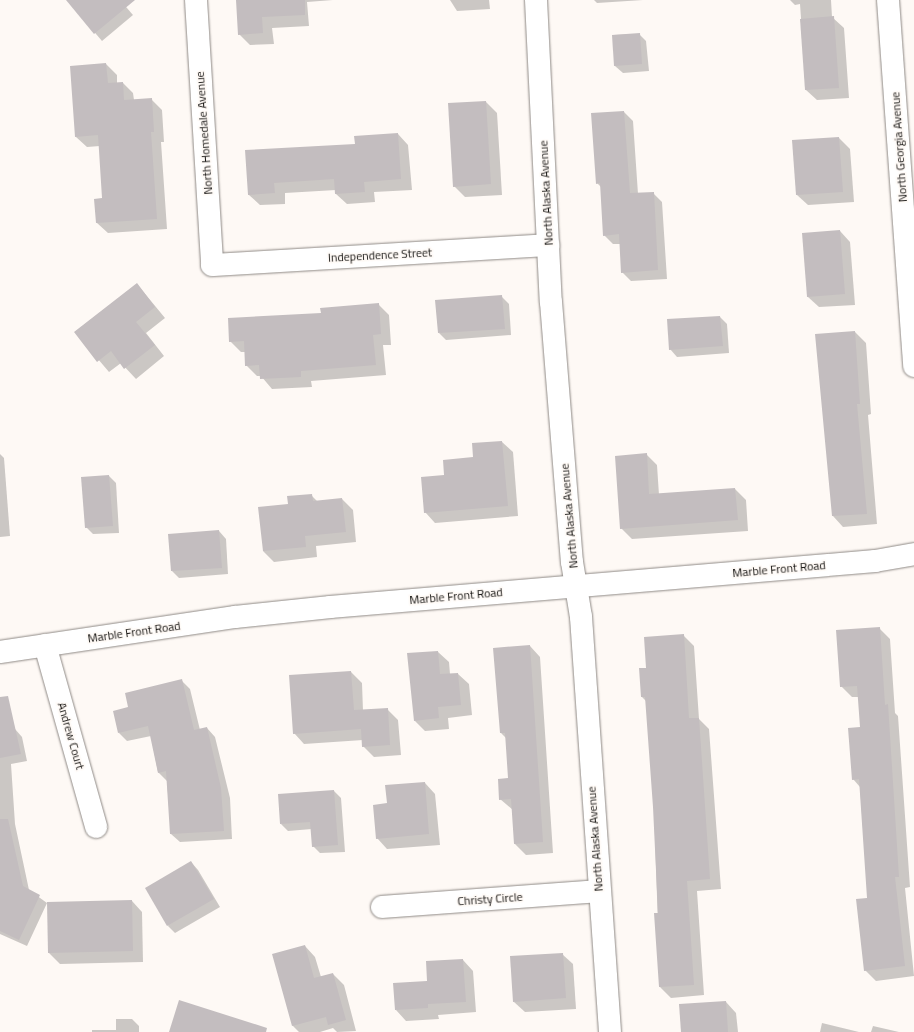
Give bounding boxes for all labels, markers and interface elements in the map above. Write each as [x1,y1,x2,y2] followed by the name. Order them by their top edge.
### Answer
[193,71,215,195] street label: North Homedale Avenue
[888,91,910,203] street label: North Georgia Avenue
[536,140,556,246] street label: North Alaska Avenue
[328,245,432,265] street label: Independence Street
[557,463,581,569] street label: North Alaska Avenue
[732,558,826,580] street label: Marble Front Road
[409,585,503,607] street label: Marble Front Road
[87,618,181,646] street label: Marble Front Road
[55,701,87,771] street label: Andrew Court
[584,786,606,892] street label: North Alaska Avenue
[457,890,523,908] street label: Christy Circle

